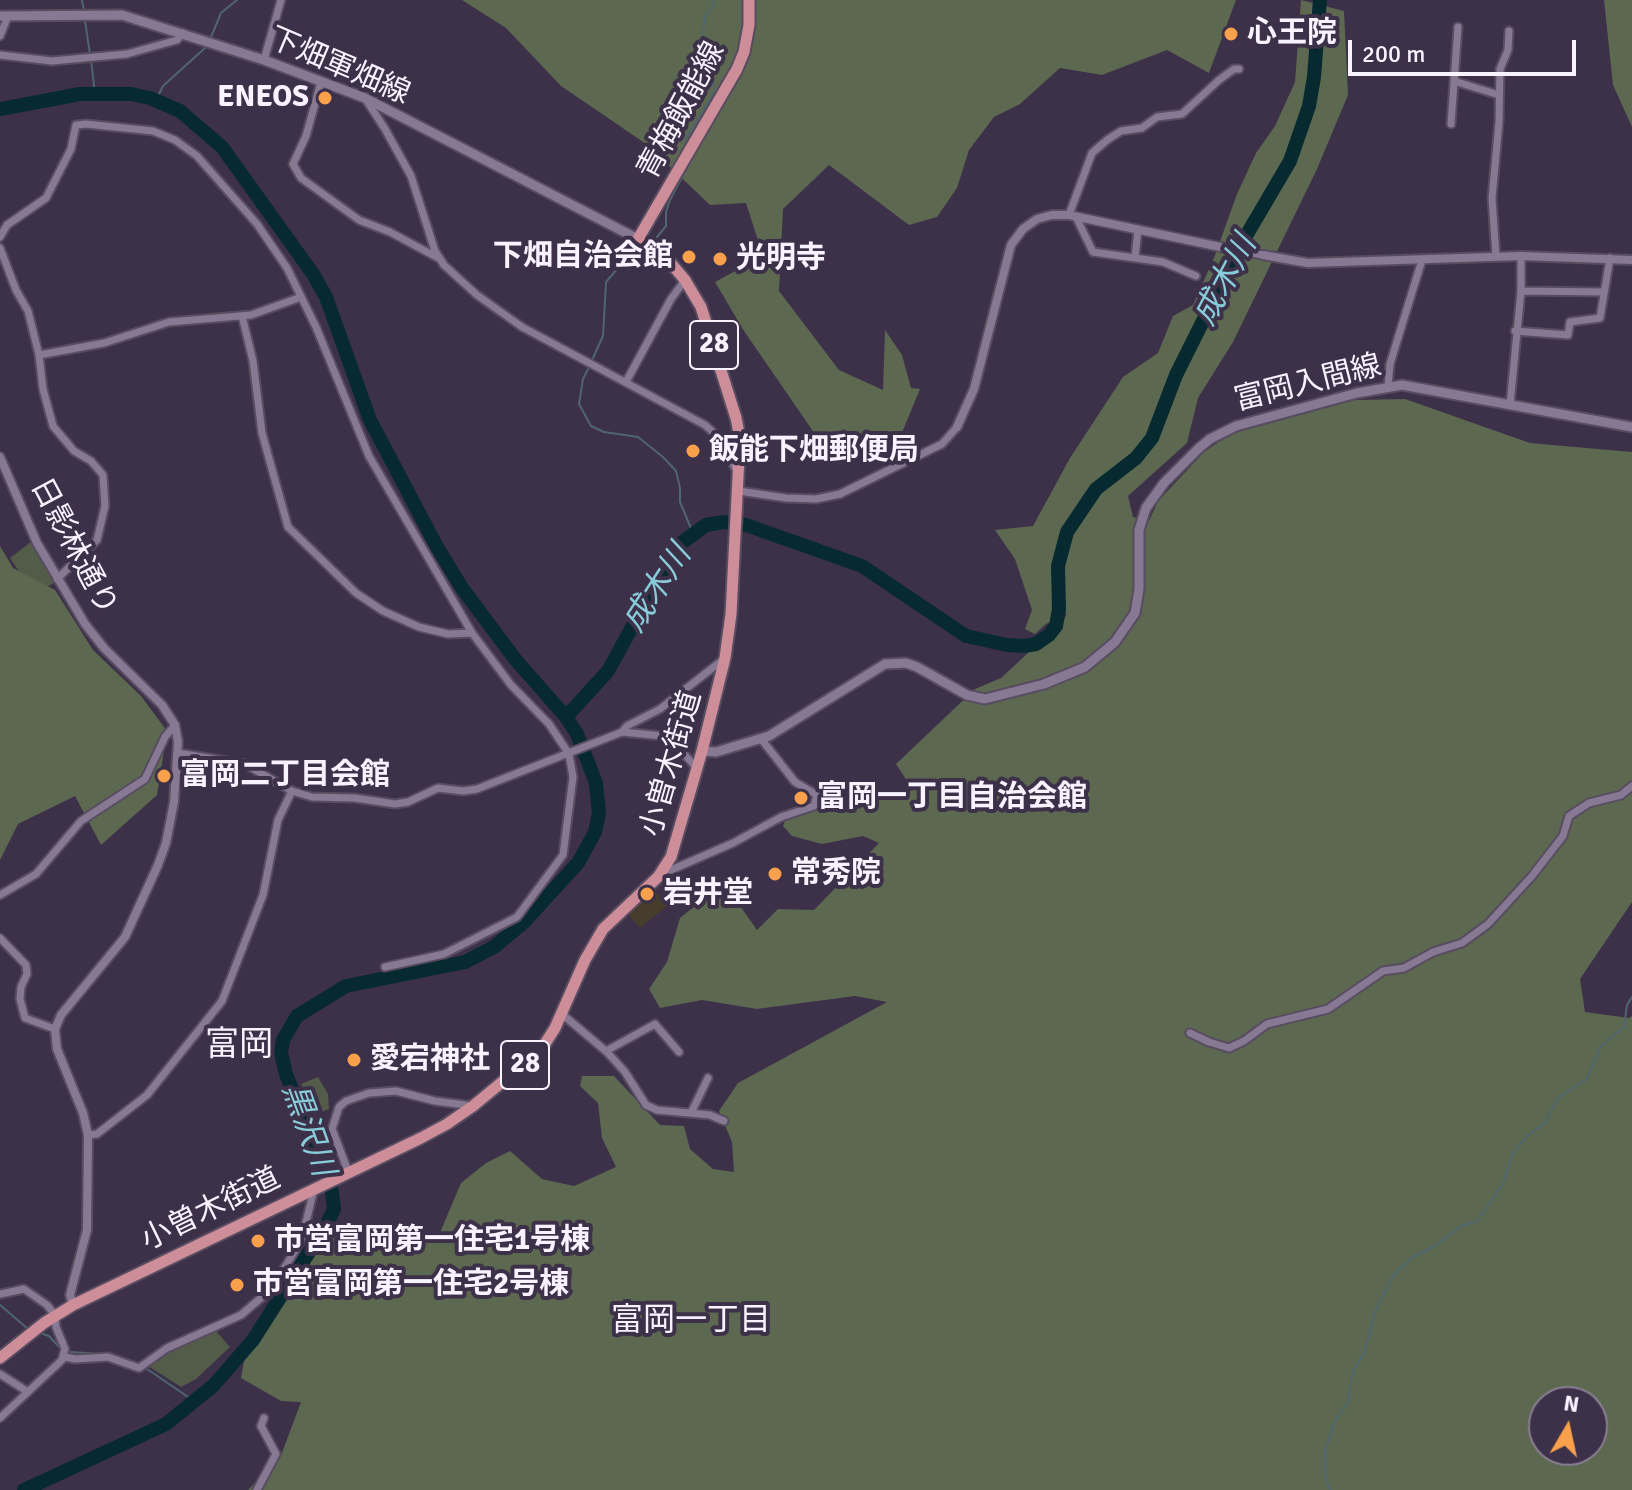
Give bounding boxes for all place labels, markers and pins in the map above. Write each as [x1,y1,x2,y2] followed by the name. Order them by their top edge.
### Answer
[1247,16,1337,52] place label: 心王院
[1222,25,1240,43] marker: 心王院
[217,80,309,116] place label: ENEOS
[316,89,334,107] marker: ENEOS
[493,239,673,275] place label: 下畑自治会館
[736,241,826,277] place label: 光明寺
[680,248,698,266] marker: 下畑自治会館
[711,250,729,268] marker: 光明寺
[709,433,919,469] place label: 飯能下畑郵便局
[684,442,702,460] marker: 飯能下畑郵便局
[180,758,390,794] place label: 富岡二丁目会館
[155,767,173,785] marker: 富岡二丁目会館
[817,780,1087,816] place label: 富岡一丁目自治会館
[792,789,810,807] marker: 富岡一丁目自治会館
[791,856,881,892] place label: 常秀院
[766,865,784,883] marker: 常秀院
[663,876,753,912] place label: 岩井堂
[638,885,656,903] marker: 岩井堂
[370,1042,490,1078] place label: 愛宕神社
[345,1051,363,1069] marker: 愛宕神社
[274,1223,590,1259] place label: 市営富岡第一住宅1号棟
[249,1232,267,1250] marker: 市営富岡第一住宅1号棟
[253,1267,569,1303] place label: 市営富岡第一住宅2号棟
[228,1276,246,1294] marker: 市営富岡第一住宅2号棟

